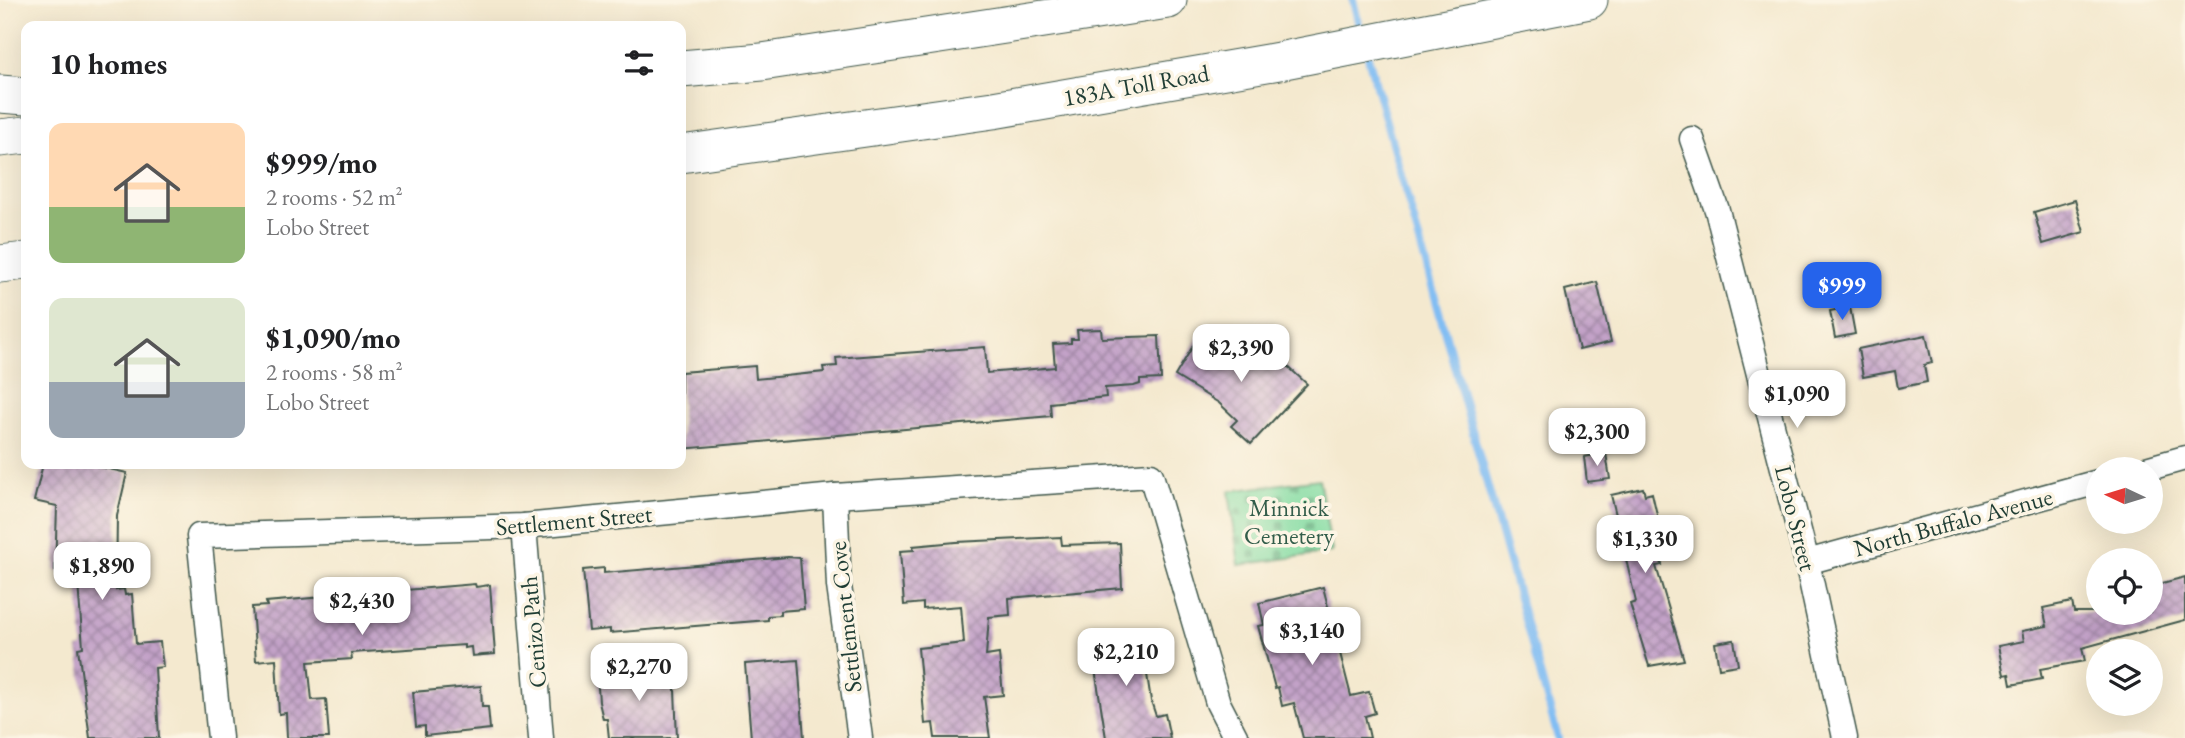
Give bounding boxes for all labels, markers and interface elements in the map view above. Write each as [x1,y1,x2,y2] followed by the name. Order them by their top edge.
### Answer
[49,44,167,83] text: 10 homes
[620,44,658,82] icon: filters
[1061,57,1212,113] street label: 183A Toll Road
[266,143,377,182] text: $999/mo
[105,151,189,235] icon: home
[266,182,403,212] text: 2 rooms · 52 m²
[266,212,369,242] text: Lobo Street
[1801,262,1883,322] pin: $999
[1818,270,1866,300] text: $999
[266,318,400,357] text: $1,090/mo
[1184,324,1298,384] pin: $2,390
[105,326,189,410] icon: home
[1209,332,1273,362] text: $2,390
[266,357,403,387] text: 2 rooms · 58 m²
[1740,370,1854,430] pin: $1,090
[1765,378,1829,408] text: $1,090
[266,387,369,417] text: Lobo Street
[1540,408,1654,468] pin: $2,300
[1565,416,1629,446] text: $2,300
[2086,457,2163,534] north arrow
[2086,457,2163,716] map controls
[1768,462,1824,574] street label: Lobo Street
[1850,481,2056,563] street label: North Buffalo Avenue
[1244,492,1334,551] park label: Minnick Cemetery
[495,498,654,542] street label: Settlement Street
[1588,516,1702,575] pin: $1,330
[1613,523,1677,553] text: $1,330
[822,540,868,694] street label: Settlement Cove
[45,542,159,602] pin: $1,890
[2086,548,2163,625] button: locate
[70,550,134,580] text: $1,890
[513,575,553,689] street label: Cenizo Path
[305,578,419,637] pin: $2,430
[330,585,394,615] text: $2,430
[1255,608,1369,667] pin: $3,140
[1280,615,1344,645] text: $3,140
[1069,628,1183,688] pin: $2,210
[1094,636,1158,666] text: $2,210
[2086,639,2163,716] button: layers
[582,644,696,703] pin: $2,270
[607,651,671,681] text: $2,270

